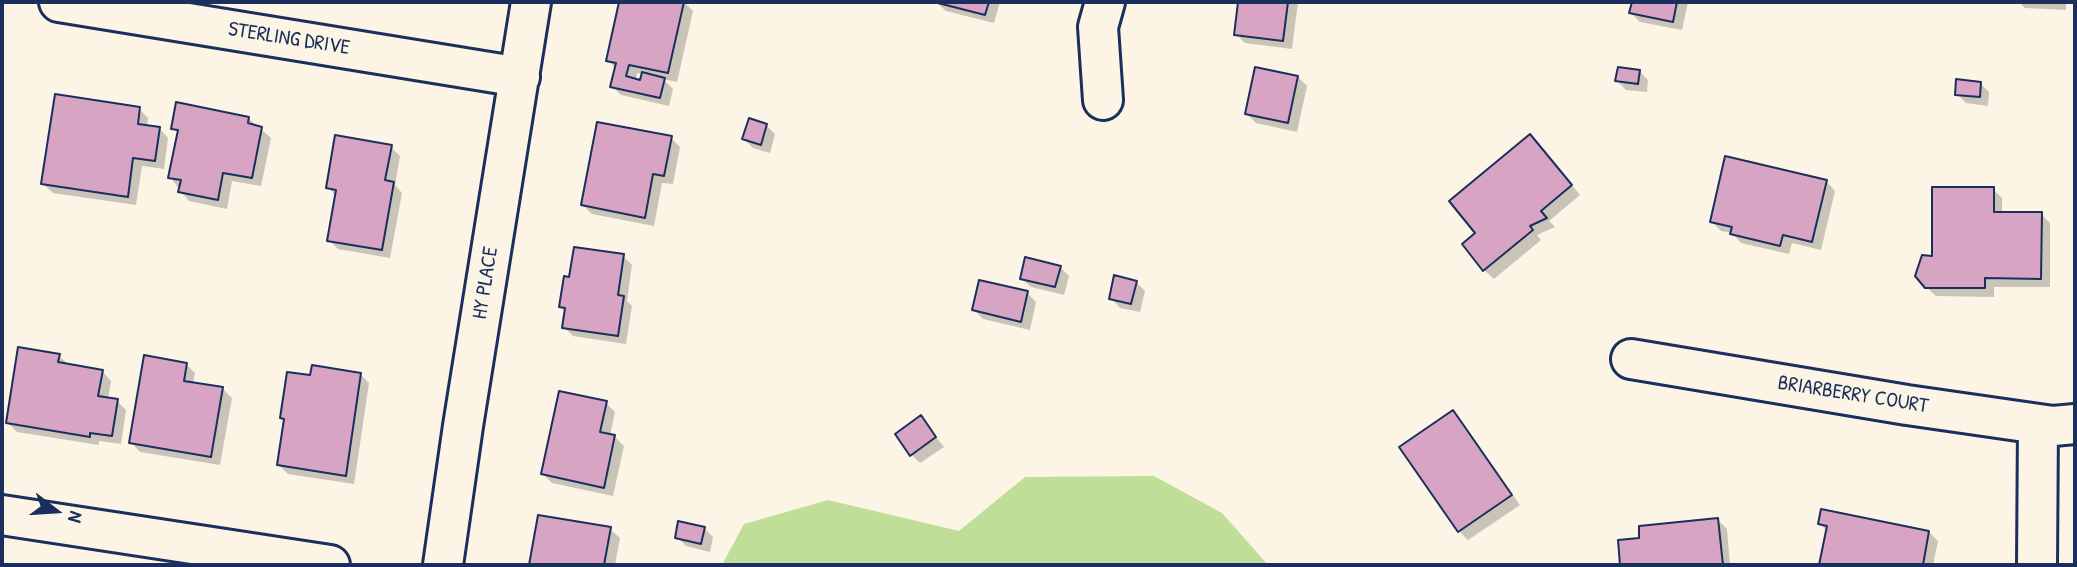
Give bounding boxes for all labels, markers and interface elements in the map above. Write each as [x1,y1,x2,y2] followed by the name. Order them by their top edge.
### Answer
[226,17,352,61] street label: STERLING DRIVE
[468,245,504,321] street label: HY PLACE
[1776,371,1930,419] street label: BRIARBERRY COURT
[21,476,91,546] north arrow
[62,508,90,526] text: N

